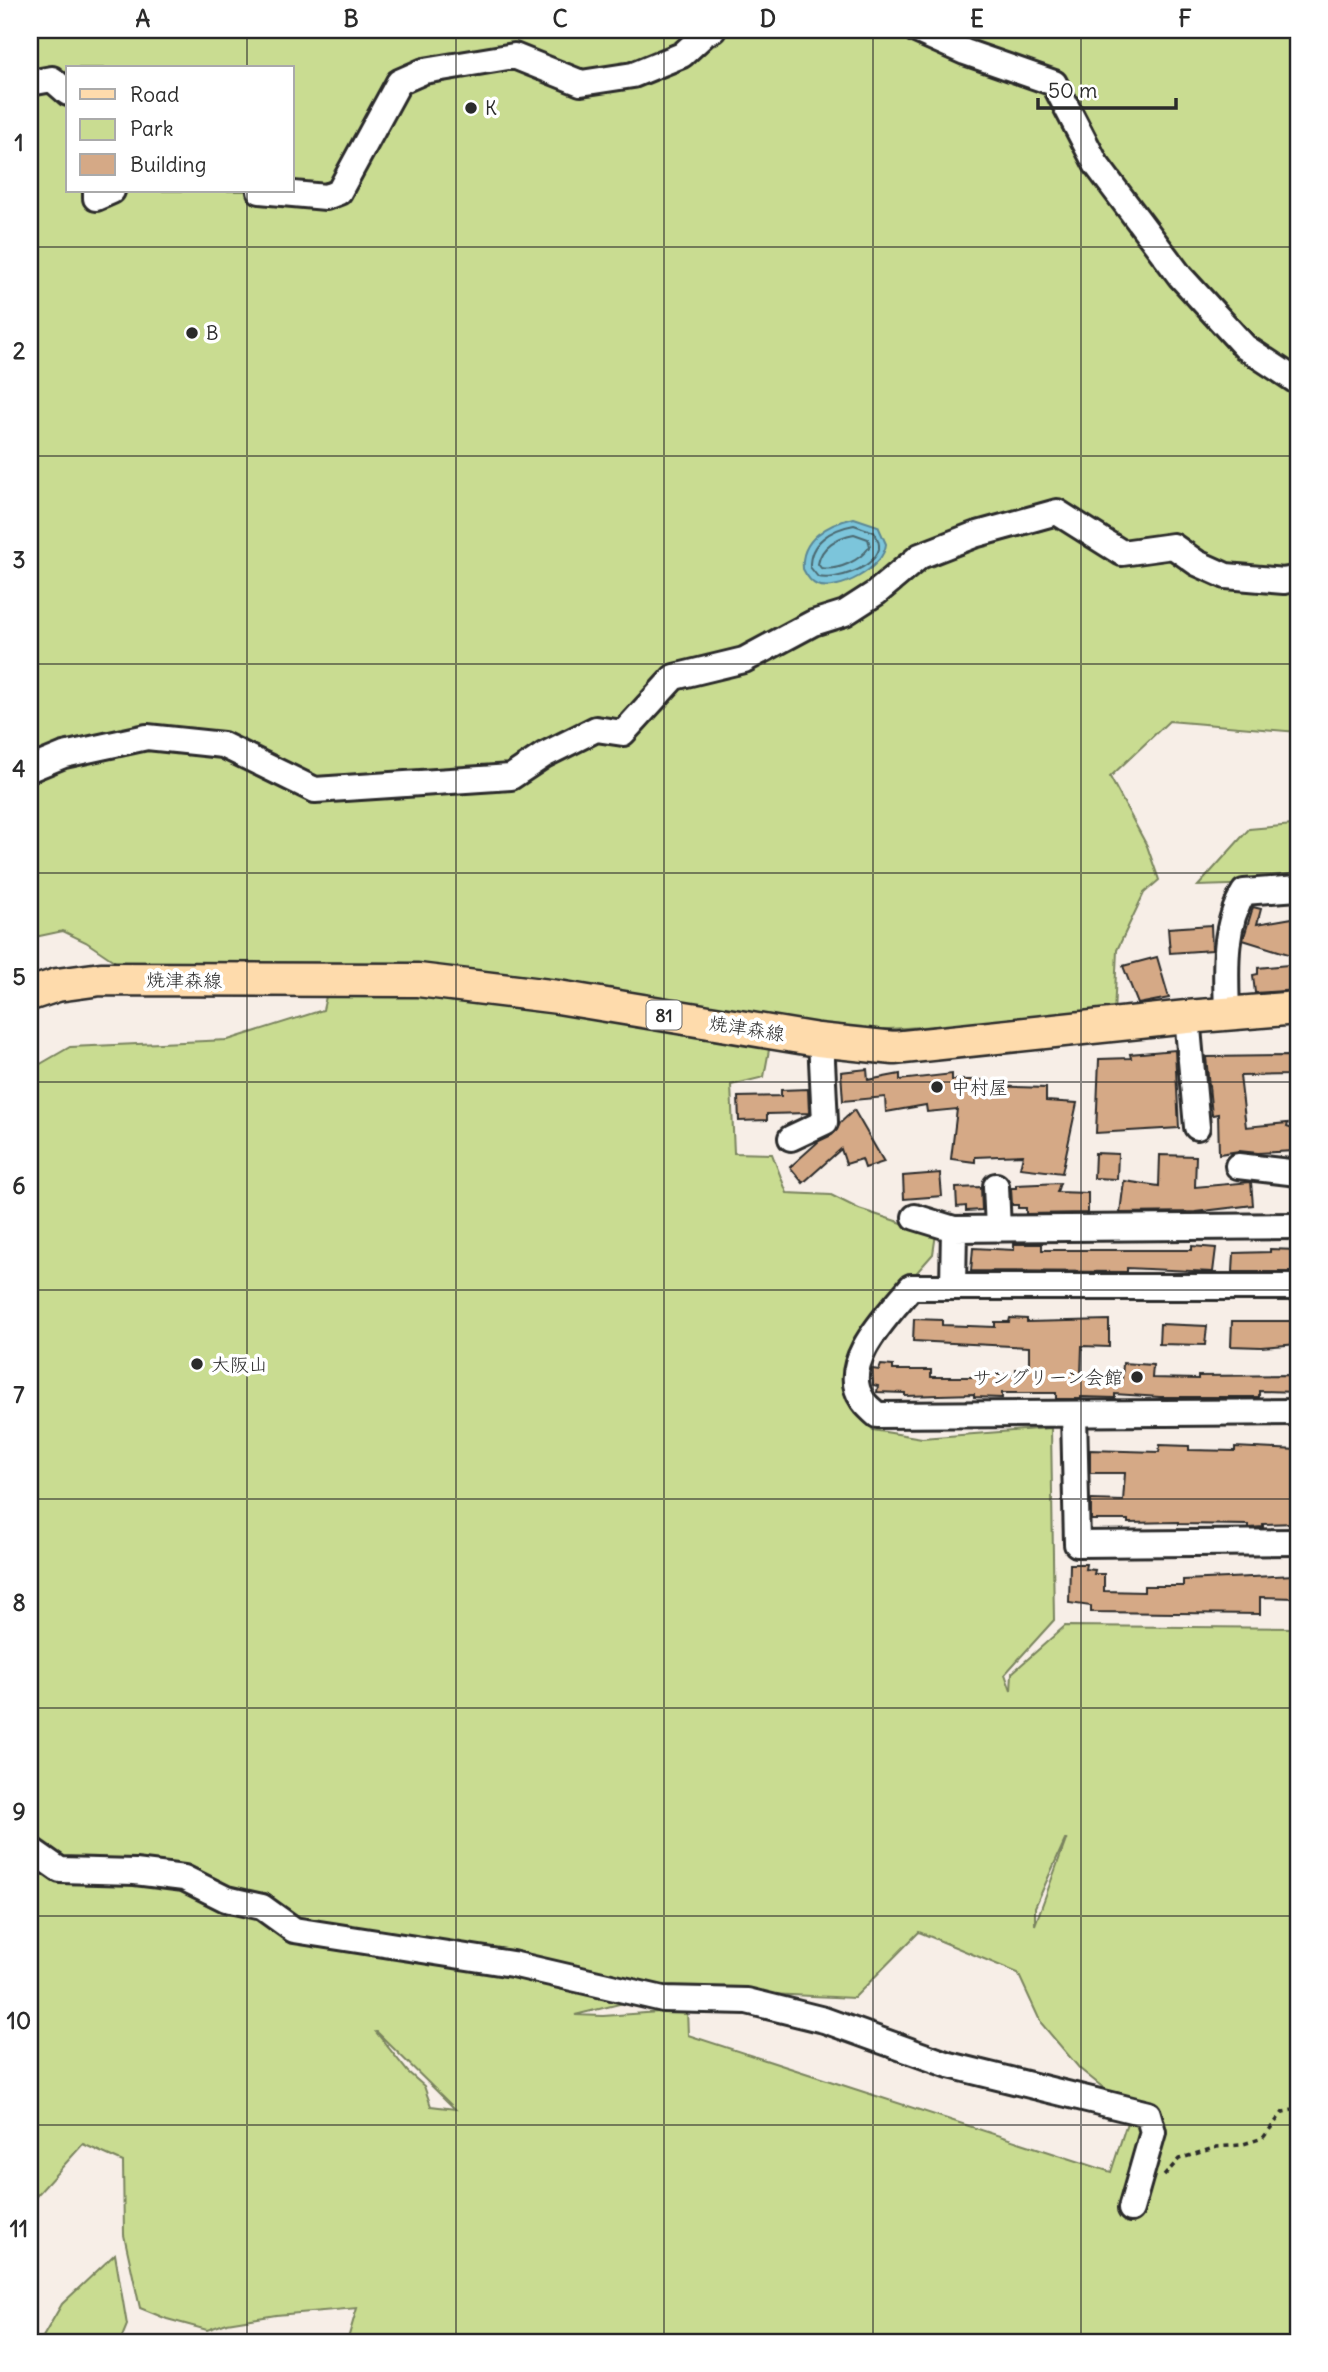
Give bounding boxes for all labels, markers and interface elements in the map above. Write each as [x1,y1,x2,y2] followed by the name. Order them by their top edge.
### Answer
[136,4,151,33] text: A
[343,4,359,33] text: B
[552,4,568,33] text: C
[760,4,776,33] text: D
[970,4,984,33] text: E
[1178,4,1192,33] text: F
[66,66,294,192] legend
[1038,66,1176,110] scale bar
[1048,77,1097,104] text: 50 m
[130,81,179,108] text: Road
[485,96,497,120] place label: K
[463,100,479,116] marker: K
[130,115,173,142] text: Park
[14,128,24,157] text: 1
[130,151,206,178] text: Building
[206,321,218,345] place label: B
[184,325,200,341] marker: B
[13,336,26,365] text: 2
[12,545,26,574] text: 3
[12,754,26,783] text: 4
[12,962,26,991] text: 5
[146,967,222,993] street label: 焼津森線
[646,1000,682,1030] road number: 81
[708,1010,786,1046] street label: 焼津森線
[951,1075,1008,1099] place label: 中村屋
[929,1079,945,1095] marker: 中村屋
[12,1171,26,1200] text: 6
[211,1352,268,1376] place label: 大阪山
[189,1356,205,1372] marker: 大阪山
[972,1365,1123,1389] place label: サングリーン会館
[1129,1369,1145,1385] marker: サングリーン会館
[13,1380,25,1409] text: 7
[12,1588,26,1617] text: 8
[12,1797,26,1826] text: 9
[7,2006,31,2035] text: 10
[10,2214,28,2243] text: 11

